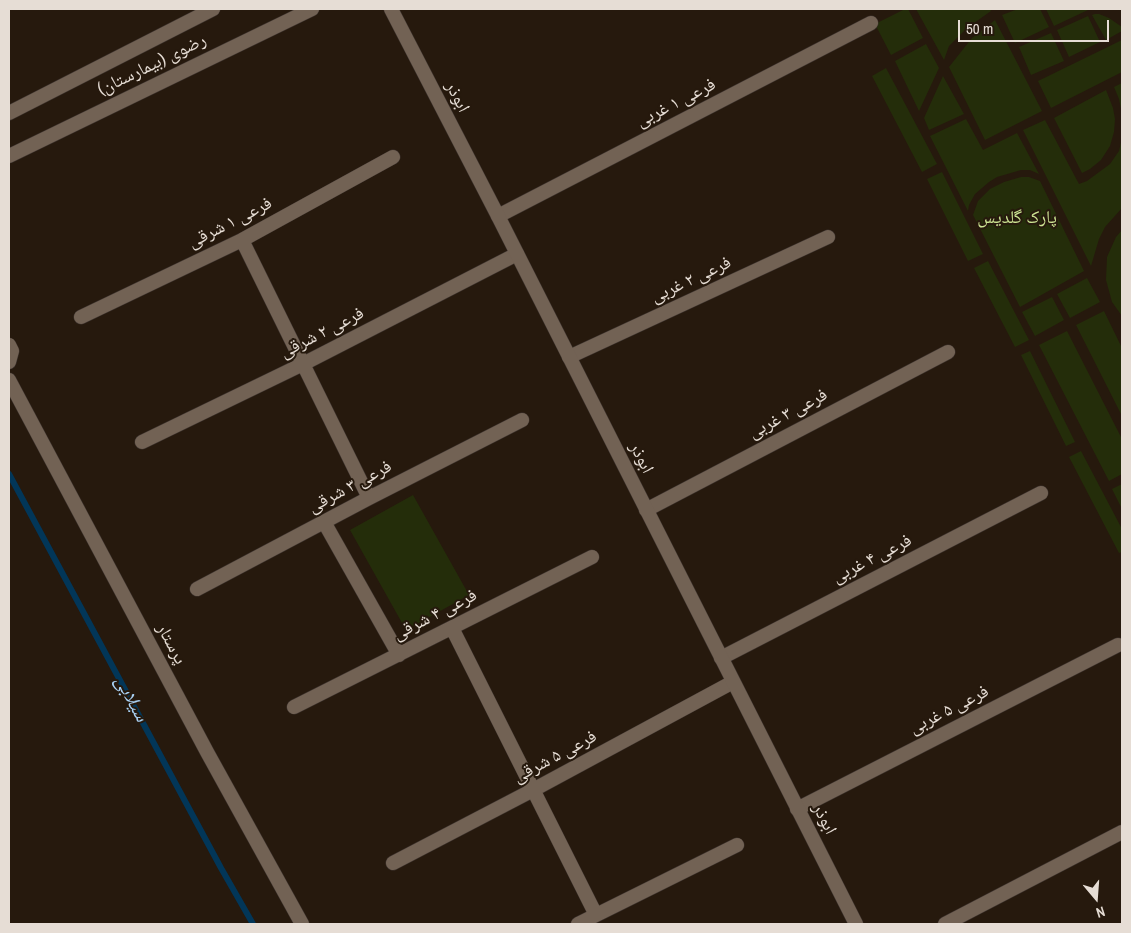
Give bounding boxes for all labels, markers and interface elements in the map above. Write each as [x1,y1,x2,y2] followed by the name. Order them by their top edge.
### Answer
[961,10,1112,42] scale bar
[966,18,993,39] text: 50 m
[94,29,210,101] street label: رضوی (بیمارستان)
[633,74,719,132] street label: فرعی ۱ غربی
[440,78,474,116] street label: ابوذر
[184,193,276,253] street label: فرعی ۱ شرقی
[977,207,1057,229] park label: پارک گلدیس
[647,252,735,308] street label: فرعی ۲ غربی
[276,303,368,363] street label: فرعی ۲ شرقی
[745,384,831,444] street label: فرعی ۳ غربی
[624,439,658,477] street label: ابوذر
[304,456,396,518] street label: فرعی ۳ شرقی
[829,530,915,588] street label: فرعی ۴ غربی
[389,585,481,645] street label: فرعی ۴ شرقی
[151,620,191,668] street label: پرستار
[109,672,153,726] water label: سیلابی
[906,681,992,739] street label: فرعی ۵ غربی
[509,726,601,788] street label: فرعی ۵ شرقی
[807,800,841,838] street label: ابوذر
[1071,873,1121,923] north arrow
[1094,902,1107,922] text: N

